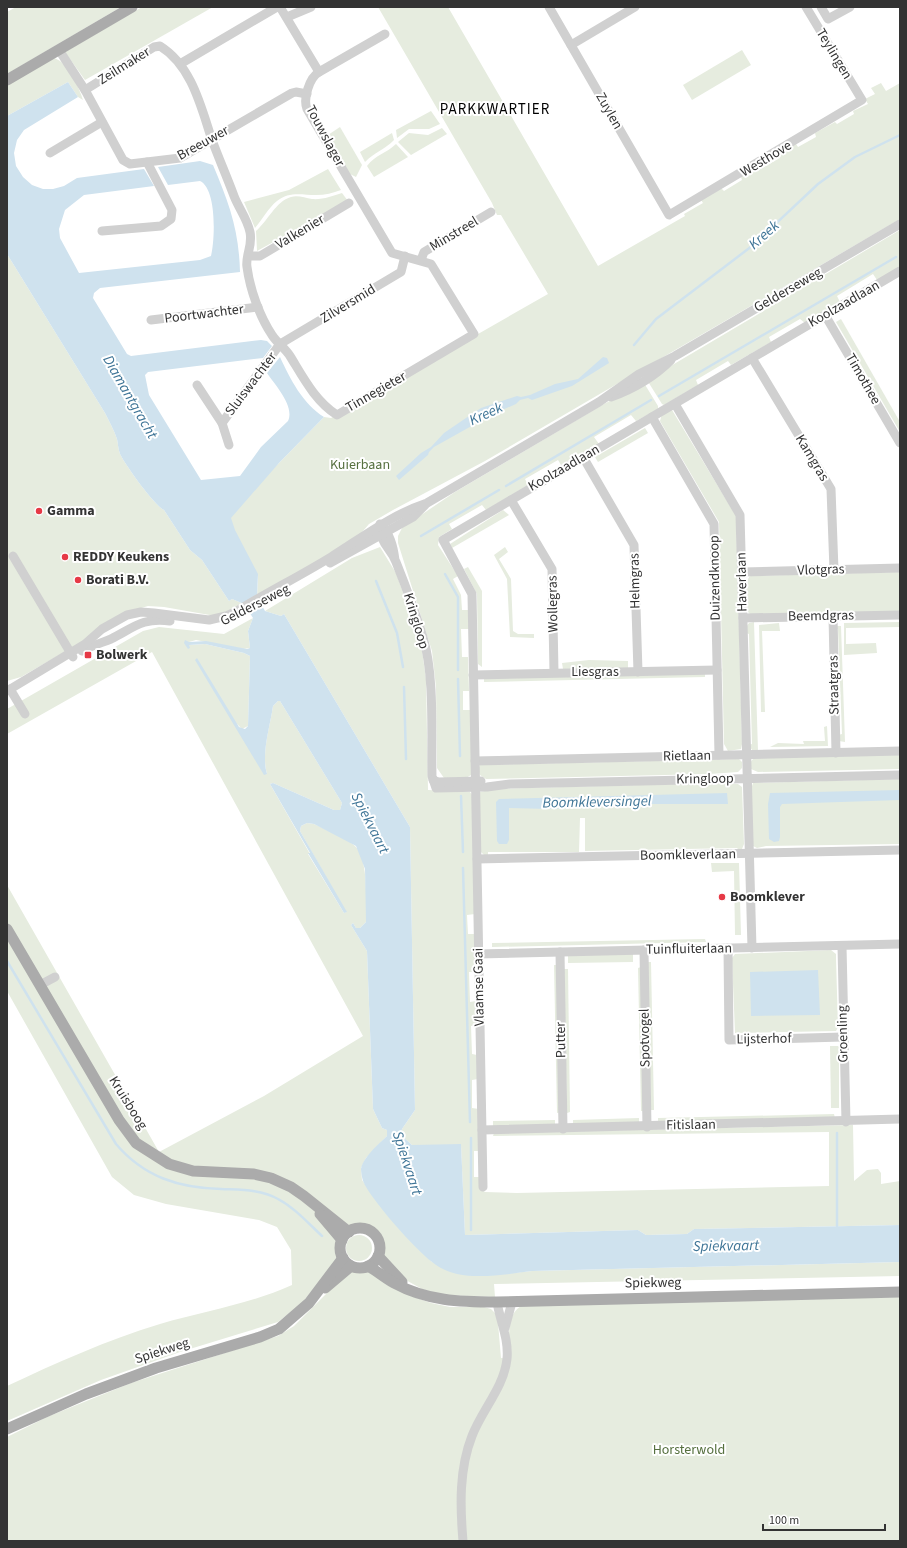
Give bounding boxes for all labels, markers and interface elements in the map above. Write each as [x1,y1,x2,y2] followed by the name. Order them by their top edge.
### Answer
[811,25,857,83] street label: Teylingen
[94,42,154,90] street label: Zeilmaker
[590,89,628,133] street label: Zuylen
[440,99,550,120] district label: PARKKWARTIER
[300,102,350,170] street label: Touwslager
[174,121,233,165] street label: Breeuwer
[736,136,796,182] street label: Westhove
[272,209,328,254] street label: Valkenier
[426,211,483,256] street label: Minstreel
[744,215,785,254] water label: Kreek
[750,262,826,318] street label: Gelderseweg
[805,275,883,333] street label: Koolzaadlaan
[316,280,380,328] street label: Zilversmid
[163,299,245,329] street label: Poortwachter
[220,348,282,420] street label: Sluiswachter
[840,350,886,408] street label: Timothee
[98,351,163,444] water label: Diamantgracht
[342,367,410,417] street label: Tinnegieter
[466,397,507,431] water label: Kreek
[790,431,834,485] street label: Kamgras
[525,439,603,497] street label: Koolzaadlaan
[330,455,390,475] park label: Kuierbaan
[47,501,95,521] place label: Gamma
[34,506,44,516] marker: Gamma
[704,535,726,621] street label: Duizendknoop
[73,547,169,567] place label: REDDY Keukens
[60,552,70,562] marker: REDDY Keukens
[731,552,753,612] street label: Haverlaan
[625,553,645,609] street label: Helmgras
[797,559,845,581] street label: Vlotgras
[86,570,149,590] place label: Borati B.V.
[73,575,83,585] marker: Borati B.V.
[543,575,563,633] street label: Wollegras
[217,579,293,631] street label: Gelderseweg
[398,591,434,652] street label: Kringloop
[788,605,854,627] street label: Beemdgras
[96,645,148,665] place label: Bolwerk
[83,650,93,660] marker: Bolwerk
[823,655,845,715] street label: Straatgras
[571,662,619,682] street label: Liesgras
[663,746,711,766] street label: Rietlaan
[676,768,734,790] street label: Kringloop
[346,789,395,858] water label: Spiekvaart
[542,791,652,813] water label: Boomkleversingel
[640,844,736,866] street label: Boomkleverlaan
[730,887,805,907] place label: Boomklever
[717,892,727,902] marker: Boomklever
[646,938,732,960] street label: Tuinfluiterlaan
[468,948,490,1026] street label: Vlaamse Gaai
[833,1005,853,1063] street label: Groenling
[634,1008,656,1068] street label: Spotvogel
[551,1022,571,1058] street label: Putter
[736,1029,793,1049] street label: Lijsterhof
[104,1072,152,1134] street label: Kruisboog
[666,1115,716,1135] street label: Fitislaan
[387,1128,428,1199] water label: Spiekvaart
[693,1235,760,1257] water label: Spiekvaart
[625,1273,681,1293] street label: Spiekweg
[132,1333,192,1369] street label: Spiekweg
[653,1440,725,1460] park label: Horsterwold
[763,1506,885,1532] scale bar
[769,1512,799,1529] text: 100 m

